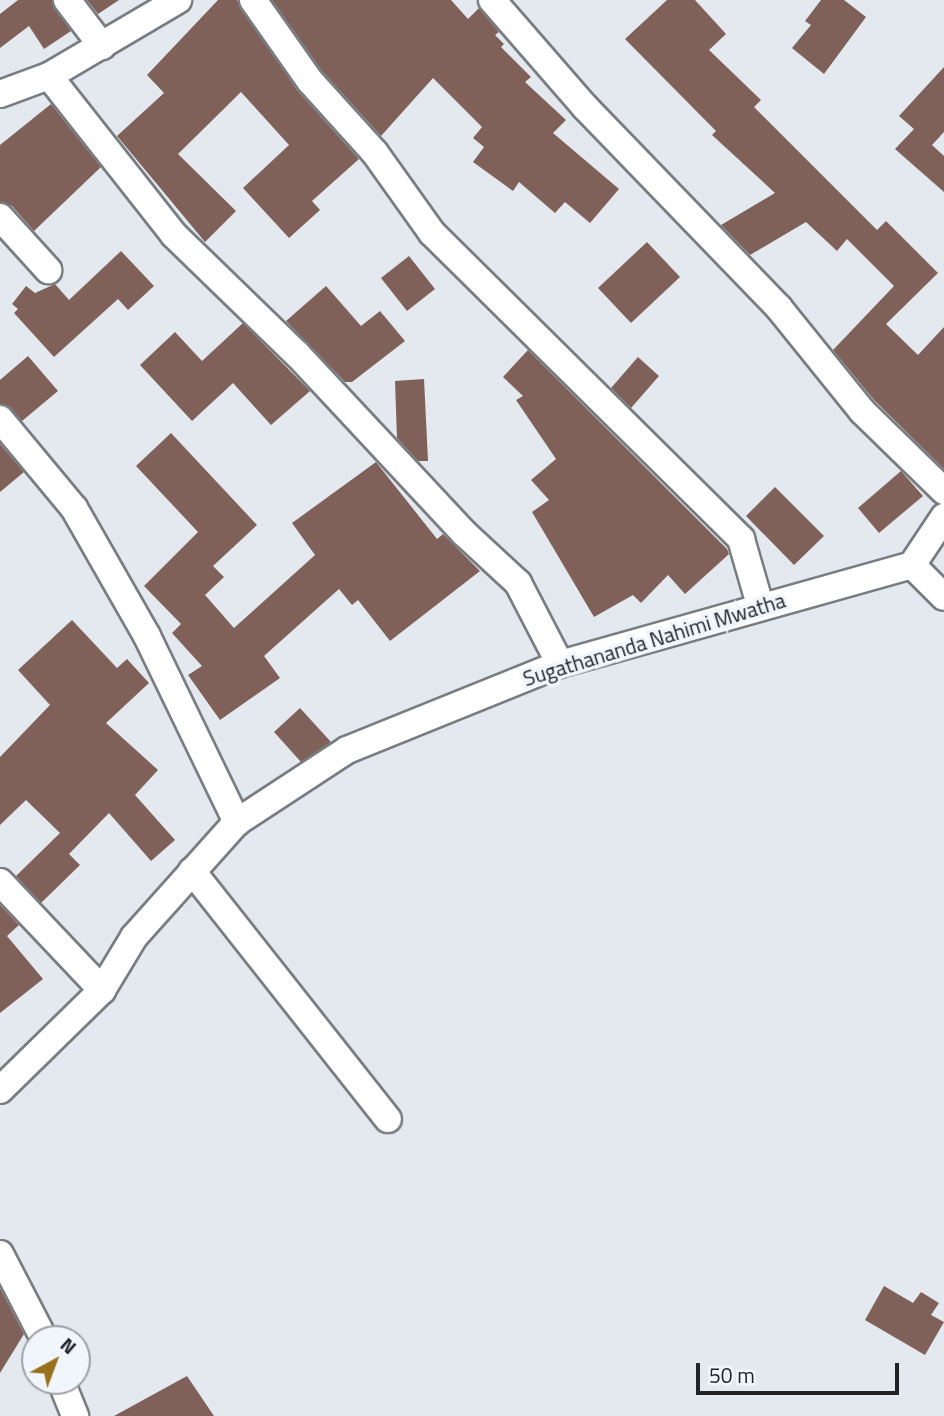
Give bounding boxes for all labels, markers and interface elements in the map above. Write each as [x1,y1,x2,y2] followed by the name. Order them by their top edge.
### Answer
[520,587,788,691] street label: Sugathananda Nahimi Mwatha
[21,1325,91,1395] north arrow
[54,1330,83,1361] text: N
[699,1350,902,1394] scale bar
[709,1359,755,1391] text: 50 m

